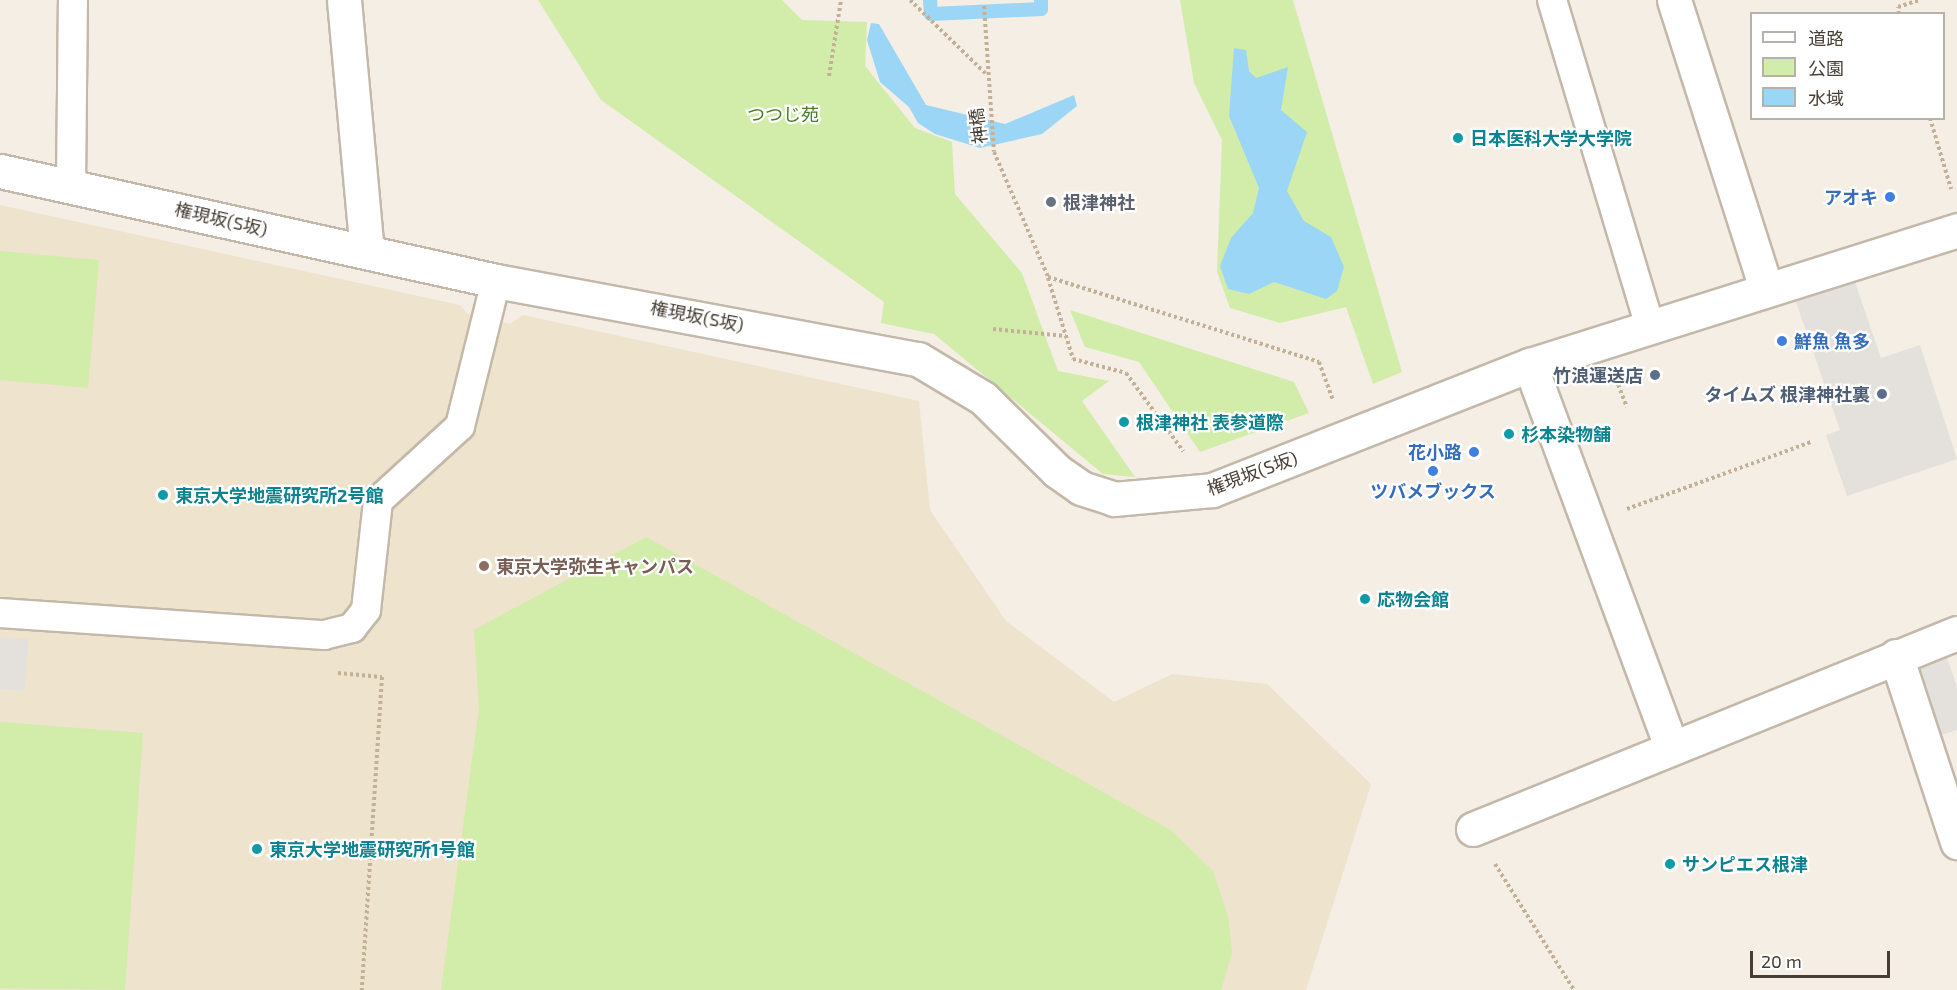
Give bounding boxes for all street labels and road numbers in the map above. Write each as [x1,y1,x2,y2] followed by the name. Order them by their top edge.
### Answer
[965,107,991,145] street label: 神橋
[173,198,269,240] street label: 権現坂(S坂)
[649,296,745,336] street label: 権現坂(S坂)
[1204,447,1300,499] street label: 権現坂(S坂)

